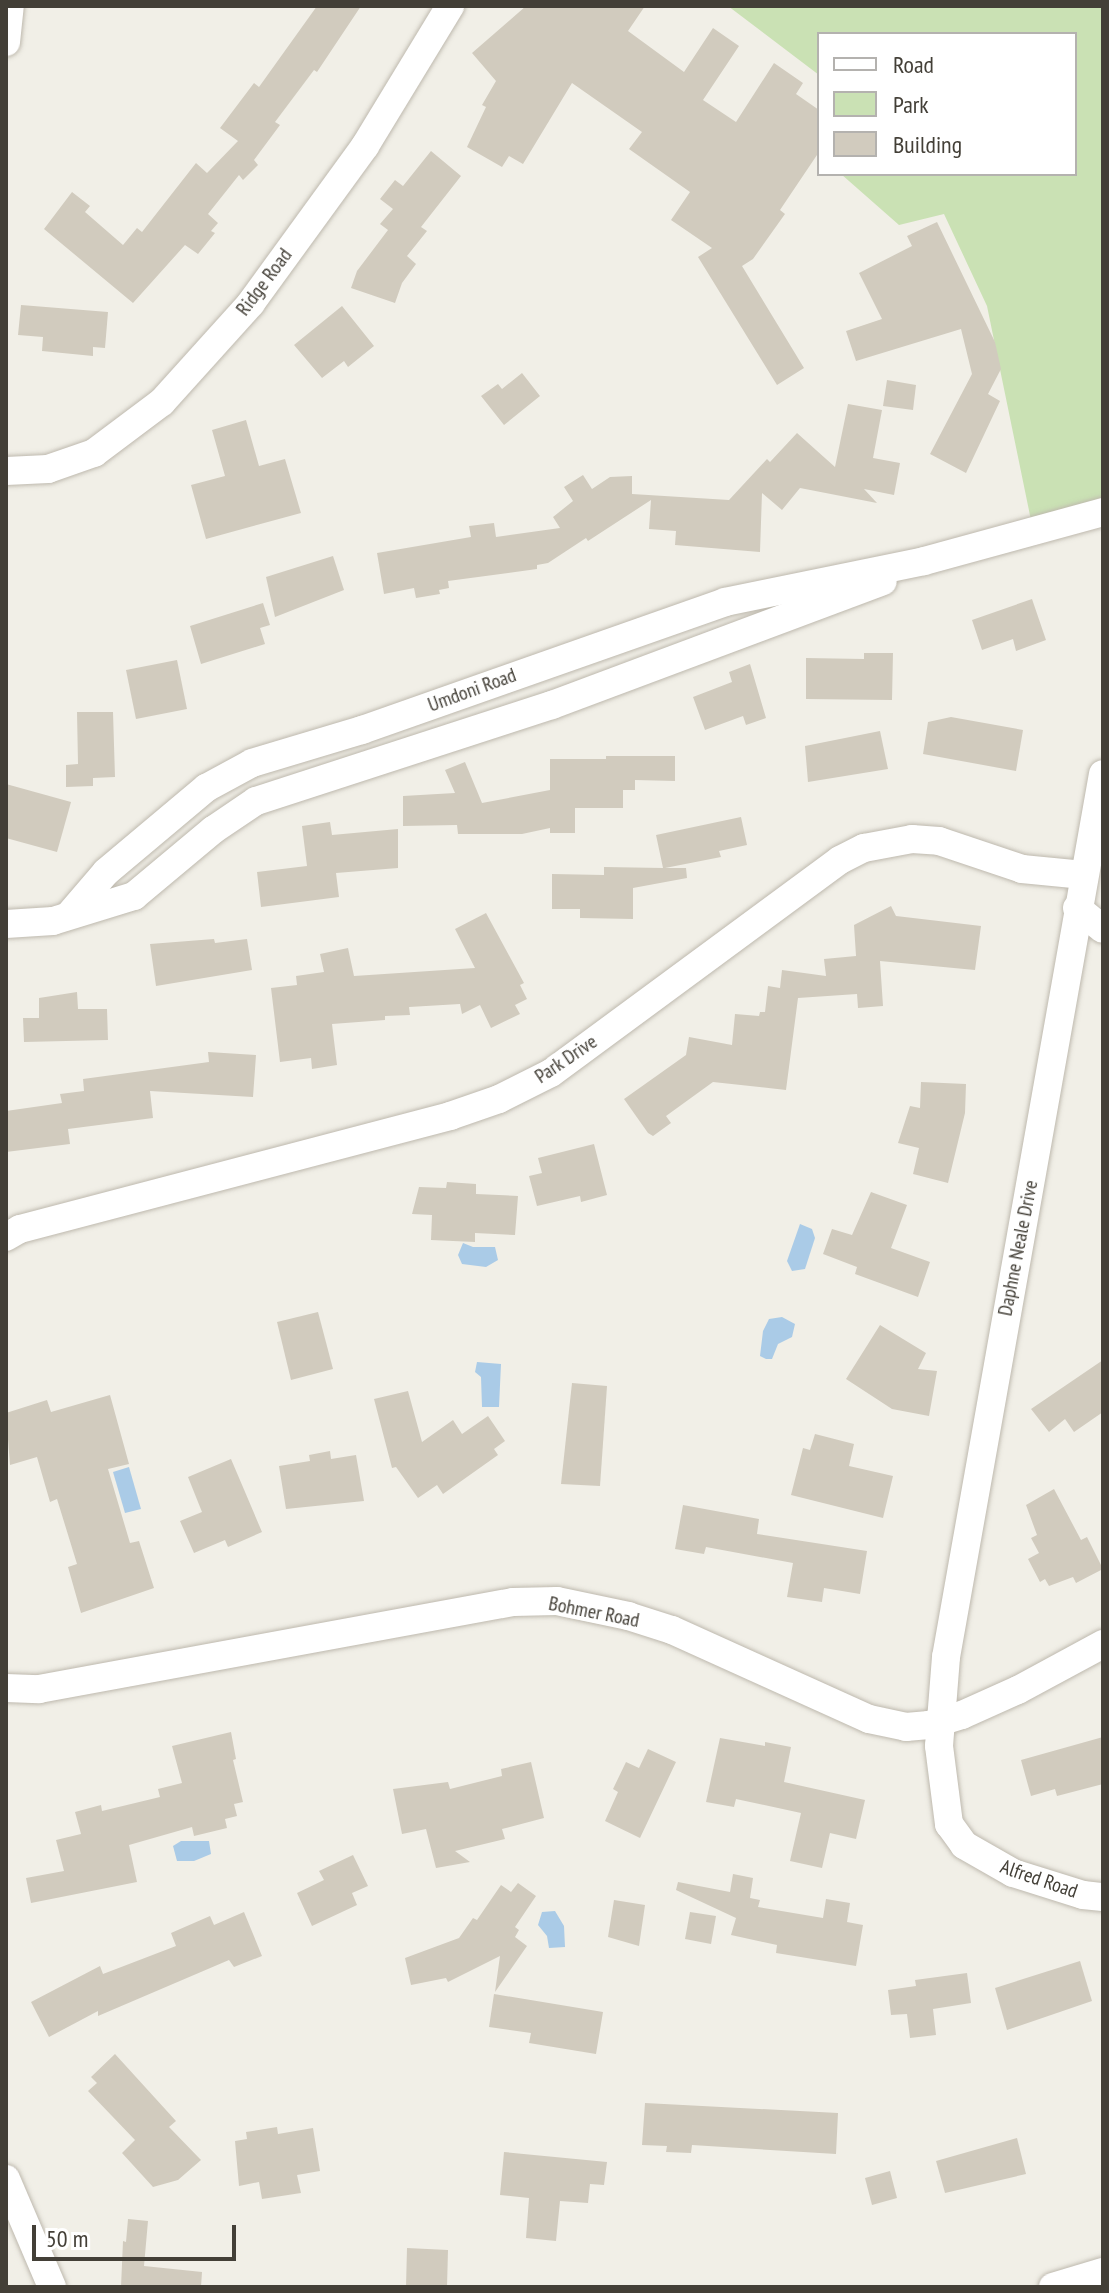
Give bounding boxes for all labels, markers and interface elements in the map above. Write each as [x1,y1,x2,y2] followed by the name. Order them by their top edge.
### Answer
[817,32,1077,176] legend
[893,49,934,80] text: Road
[893,89,929,120] text: Park
[893,129,962,160] text: Building
[231,244,297,320] street label: Ridge Road
[425,663,519,717] street label: Umdoni Road
[530,1029,602,1089] street label: Park Drive
[993,1178,1043,1318] street label: Daphne Neale Drive
[547,1591,641,1633] street label: Bohmer Road
[997,1855,1081,1903] street label: Alfred Road
[36,2209,240,2259] scale bar
[46,2223,88,2254] text: 50 m

